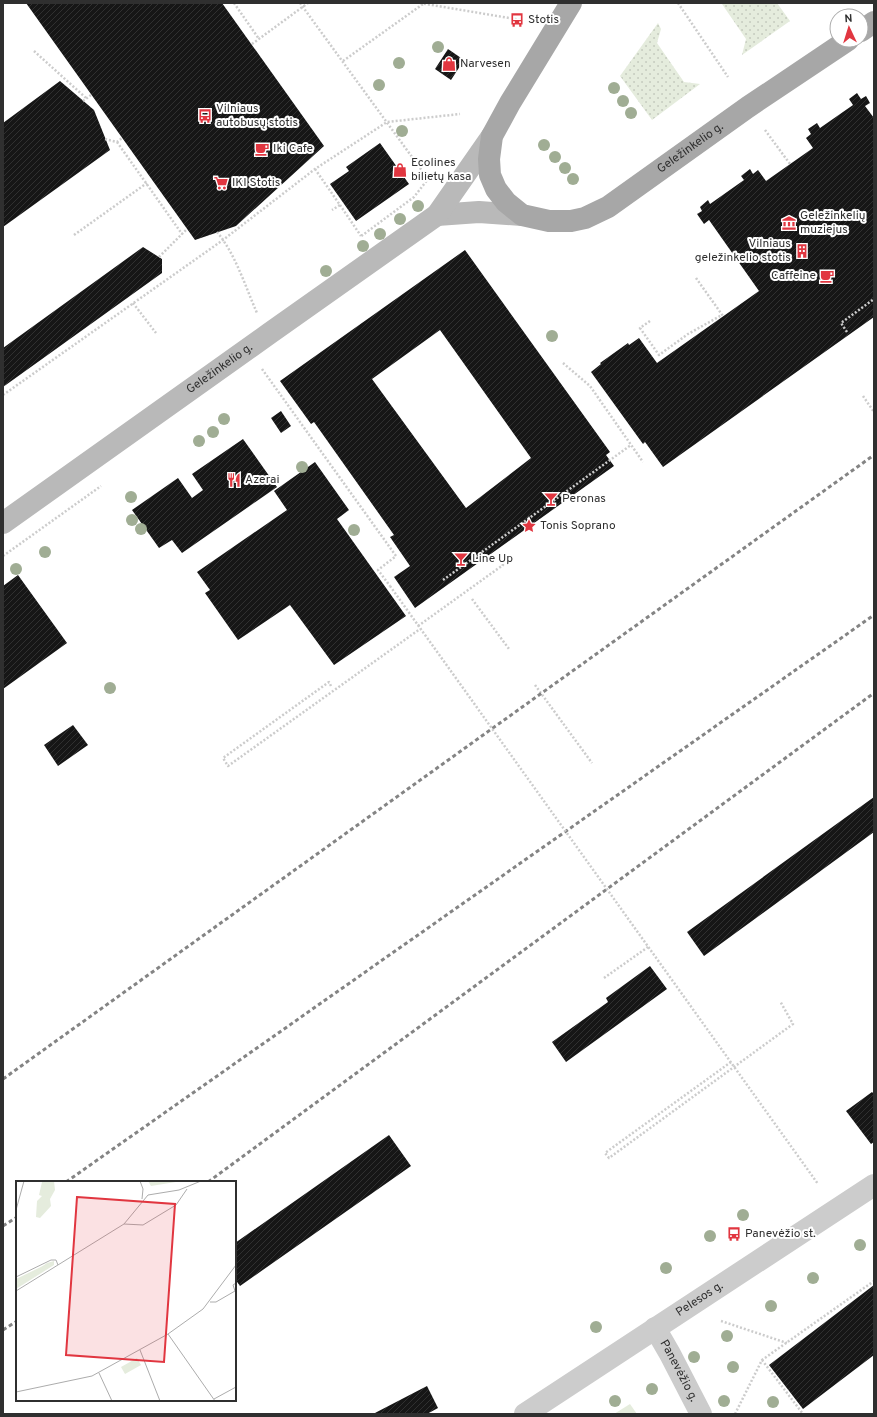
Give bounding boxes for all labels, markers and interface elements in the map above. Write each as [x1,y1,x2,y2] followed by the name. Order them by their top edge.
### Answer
[829,8,869,48] north arrow
[509,12,525,28] bus stop icon: Stotis
[528,12,559,28] place label: Stotis
[844,12,853,26] text: N
[441,56,457,72] shop icon: Narvesen
[460,56,511,72] place label: Narvesen
[216,101,298,131] place label: Vilniaus autobusų stotis
[197,108,213,124] bus stop icon: Vilniaus autobusų stotis
[654,119,727,177] street label: Geležinkelio g.
[254,141,270,157] cafe icon: Iki Cafe
[273,141,313,157] place label: Iki Cafe
[411,155,471,185] place label: Ecolines bilietų kasa
[392,162,408,178] shop icon: Ecolines bilietų kasa
[213,175,229,191] supermarket icon: IKI Stotis
[232,175,281,191] place label: IKI Stotis
[800,208,865,238] place label: Geležinkelių muziejus
[781,215,797,231] museum icon: Geležinkelių muziejus
[695,236,791,266] place label: Vilniaus geležinkelio stotis
[794,243,810,259] building icon: Vilniaus geležinkelio stotis
[771,268,816,284] place label: Caffeine
[819,268,835,284] cafe icon: Caffeine
[183,340,256,398] street label: Geležinkelio g.
[226,472,242,488] restaurant icon: Azerai
[245,472,279,488] place label: Azerai
[543,491,559,507] bar icon: Peronas
[562,491,606,507] place label: Peronas
[521,518,537,534] place icon: Tonis Soprano
[540,518,616,534] place label: Tonis Soprano
[453,551,469,567] bar icon: Line Up
[472,551,513,567] place label: Line Up
[16,1181,236,1401] inset map
[726,1226,742,1242] bus stop icon: Panevėžio st.
[745,1226,816,1242] place label: Panevėžio st.
[673,1278,727,1321] street label: Pelesos g.
[656,1337,702,1405] street label: Panevėžio g.

